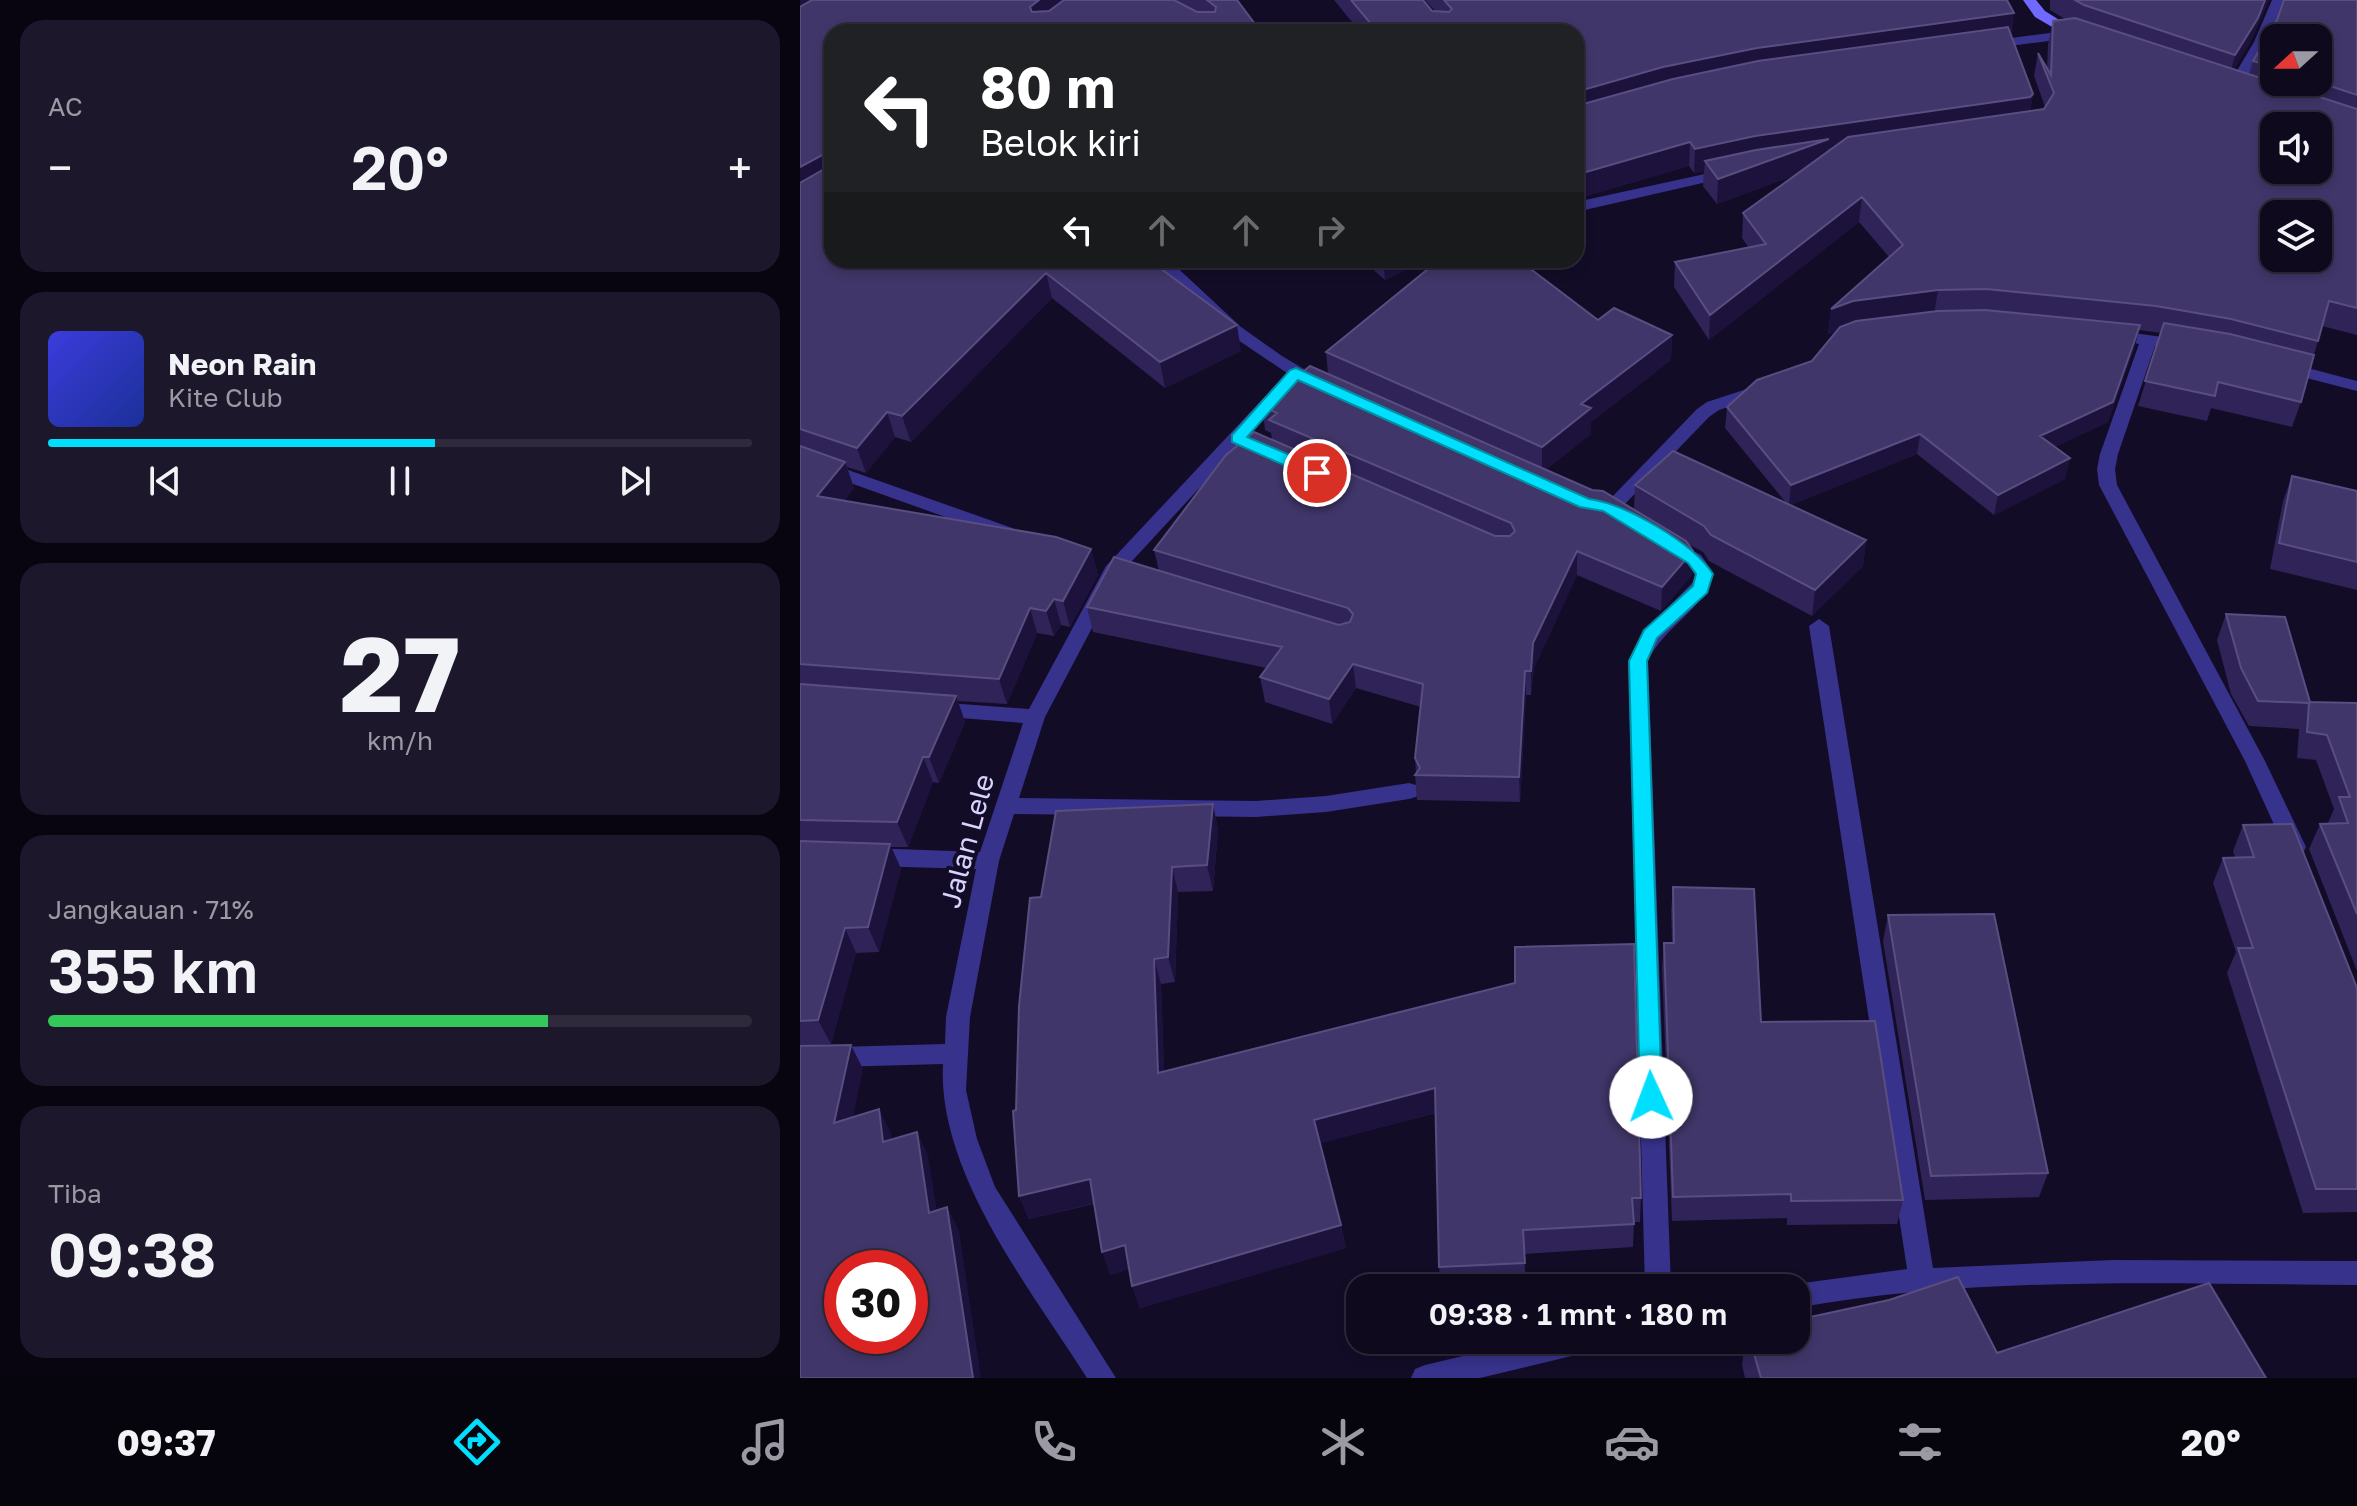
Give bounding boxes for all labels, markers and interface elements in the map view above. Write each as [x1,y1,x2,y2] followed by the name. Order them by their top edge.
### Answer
[2260,24,2332,96] north arrow
[2260,24,2332,272] map controls
[980,53,1115,120] text: 80 m
[848,56,952,160] icon: left
[48,91,83,122] text: AC
[2260,112,2332,184] button: sound
[980,121,1141,164] text: Belok kiri
[351,131,449,203] text: 20°
[48,141,72,194] text: −
[728,141,752,194] text: +
[2260,200,2332,272] button: layers
[1056,208,1100,252] icon: left
[1140,208,1184,252] icon: ahead
[1224,208,1268,252] icon: ahead
[1308,208,1352,252] icon: right
[168,346,316,382] text: Neon Rain
[168,382,283,413] text: Kite Club
[1283,439,1351,507] pin
[1295,451,1339,495] icon: arrive
[143,459,187,503] icon: previous
[378,459,422,503] icon: pause
[613,459,657,503] icon: next
[340,610,460,735] text: 27
[367,725,433,756] text: km/h
[933,770,1000,911] street label: Jalan Lele
[48,894,254,925] text: Jangkauan · 71%
[48,934,258,1006] text: 355 km
[1609,1055,1693,1139] position arrow
[48,1178,102,1209] text: Tiba
[48,1218,216,1290] text: 09:38
[824,1250,928,1354] speed limit sign: 30
[1429,1296,1727,1332] text: 09:38 · 1 mnt · 180 m
[449,1414,505,1470] icon: directions
[737,1414,793,1470] icon: music
[1026,1414,1082,1470] icon: phone
[1315,1414,1371,1470] icon: climate
[1604,1414,1660,1470] icon: car
[1892,1414,1948,1470] icon: filters
[116,1421,216,1464] text: 09:37
[2181,1421,2241,1464] text: 20°

